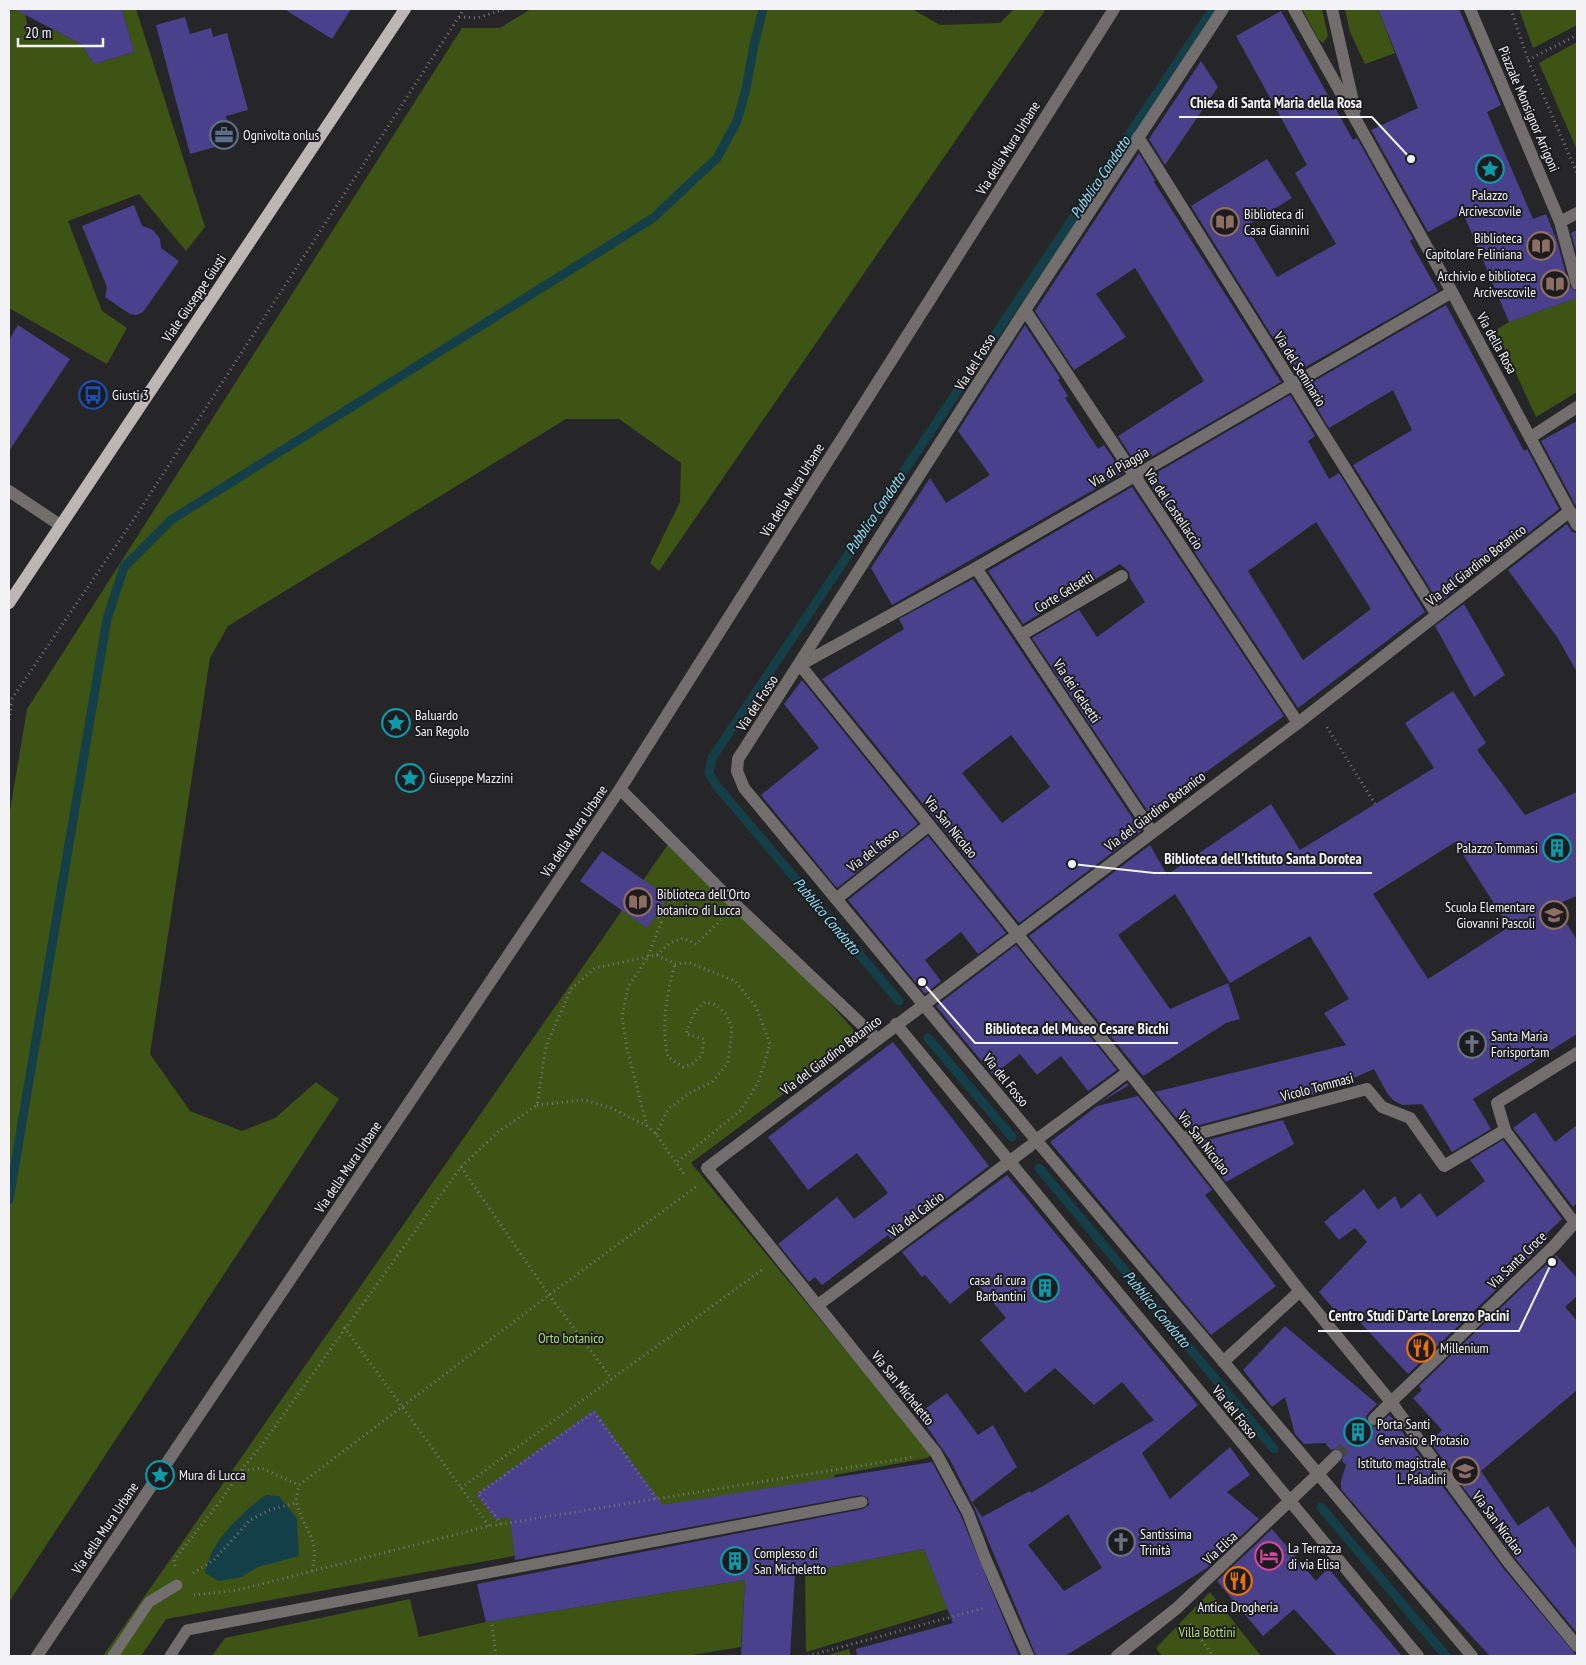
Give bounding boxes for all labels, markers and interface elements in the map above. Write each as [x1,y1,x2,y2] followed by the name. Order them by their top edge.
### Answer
[18,15,102,47] scale bar
[25,23,51,42] text: 20 m
[1494,43,1564,175] street label: Piazzale Monsignor Arrigoni
[1179,87,1372,117] callout: Chiesa di Santa Maria della Rosa
[1190,93,1362,112] text: Chiesa di Santa Maria della Rosa
[971,98,1044,199] street label: Via della Mura Urbane
[209,120,239,150] office icon: Ognivolta onlus
[243,126,320,144] place label: Ognivolta onlus
[1066,131,1135,221] water label: Pubblico Condotto
[1475,154,1505,184] place icon: Palazzo Arcivescovile
[1459,186,1522,220] place label: Palazzo Arcivescovile
[1244,205,1309,239] place label: Biblioteca di Casa Giannini
[1210,207,1240,237] library icon: Biblioteca di Casa Giannini
[1425,229,1522,263] place label: Biblioteca Capitolare Feliniana
[1526,231,1556,261] library icon: Biblioteca Capitolare Feliniana
[157,251,230,346] street label: Viale Giuseppe Giusti
[1438,267,1536,301] place label: Archivio e biblioteca Arcivescovile
[1540,269,1570,299] library icon: Archivio e biblioteca Arcivescovile
[1472,308,1521,377] street label: Via della Rosa
[1269,327,1330,410] street label: Via del Seminario
[950,330,999,395] street label: Via del Fosso
[78,380,108,410] bus stop icon: Giusti 3
[112,386,149,404] place label: Giusti 3
[755,440,828,541] street label: Via della Mura Urbane
[1085,443,1152,492] street label: Via di Piaggia
[1140,465,1208,553] street label: Via del Castellaccio
[841,467,910,557] water label: Pubblico Condotto
[1422,520,1530,610] street label: Via del Giardino Botanico
[1031,567,1097,617] street label: Corte Gelsetti
[1049,655,1105,726] street label: Via dei Gelsetti
[732,671,782,735] street label: Via del Fosso
[415,706,469,740] place label: Baluardo San Regolo
[381,708,411,738] place icon: Baluardo San Regolo
[395,763,425,793] place icon: Giuseppe Mazzini
[1100,767,1209,855] street label: Via del Giardino Botanico
[429,769,513,787] place label: Giuseppe Mazzini
[536,781,612,881] street label: Via della Mura Urbane
[920,791,982,862] street label: Via San Nicolao
[843,824,903,877] street label: Via del fosso
[1542,833,1572,863] building icon: Palazzo Tommasi
[1457,839,1538,857] place label: Palazzo Tommasi
[1154,843,1372,873] callout: Biblioteca dell'Istituto Santa Dorotea
[1164,849,1362,868] text: Biblioteca dell'Istituto Santa Dorotea
[789,874,866,959] water label: Pubblico Condotto
[657,885,750,919] place label: Biblioteca dell'Orto botanico di Lucca
[623,887,653,917] library icon: Biblioteca dell'Orto botanico di Lucca
[1445,898,1535,932] place label: Scuola Elementare Giovanni Pascoli
[1539,900,1569,930] school or university icon: Scuola Elementare Giovanni Pascoli
[776,1011,885,1099] street label: Via del Giardino Botanico
[975,1013,1178,1043] callout: Biblioteca del Museo Cesare Bicchi
[985,1019,1169,1038] text: Biblioteca del Museo Cesare Bicchi
[1491,1027,1549,1061] place label: Santa Maria Forisportam
[1457,1029,1487,1059] church icon: Santa Maria Forisportam
[978,1049,1033,1110] street label: Via del Fosso
[1278,1069,1355,1106] street label: Vicolo Tommasi
[1173,1107,1234,1178] street label: Via San Nicolao
[310,1117,386,1217] street label: Via della Mura Urbane
[884,1187,948,1241] street label: Via del Calcio
[1483,1227,1550,1293] street label: Via Santa Croce
[1119,1267,1196,1352] water label: Pubblico Condotto
[970,1271,1026,1305] place label: casa di cura Barbantini
[1030,1273,1060,1303] building icon: casa di cura Barbantini
[1318,1301,1519,1331] callout: Centro Studi D'arte Lorenzo Pacini
[1329,1306,1509,1325] text: Centro Studi D'arte Lorenzo Pacini
[538,1329,604,1347] park label: Orto botanico
[1406,1333,1436,1363] restaurant icon: Millenium
[1440,1339,1489,1357] place label: Millenium
[867,1346,938,1429] street label: Via San Micheletto
[1207,1381,1262,1442] street label: Via del Fosso
[1377,1415,1469,1449] place label: Porta Santi Gervasio e Protasio
[1343,1417,1373,1447] building icon: Porta Santi Gervasio e Protasio
[1358,1454,1446,1488] place label: Istituto magistrale L. Paladini
[1450,1456,1480,1486] school or university icon: Istituto magistrale L. Paladini
[145,1460,175,1490] place icon: Mura di Lucca
[179,1466,246,1484] place label: Mura di Lucca
[67,1478,143,1578] street label: Via della Mura Urbane
[1468,1487,1528,1558] street label: Via San Nicolao
[1140,1525,1192,1559] place label: Santissima Trinità
[1106,1527,1136,1557] church icon: Santissima Trinità
[1198,1528,1241,1569] street label: Via Elisa
[1288,1539,1341,1573] place label: La Terrazza di via Elisa
[1254,1541,1284,1571] hotel icon: La Terrazza di via Elisa
[754,1544,826,1578] place label: Complesso di San Micheletto
[720,1546,750,1576] building icon: Complesso di San Micheletto
[1223,1566,1253,1596] restaurant icon: Antica Drogheria
[1198,1598,1278,1616] place label: Antica Drogheria
[1177,1623,1236,1641] park label: Villa Bottini

